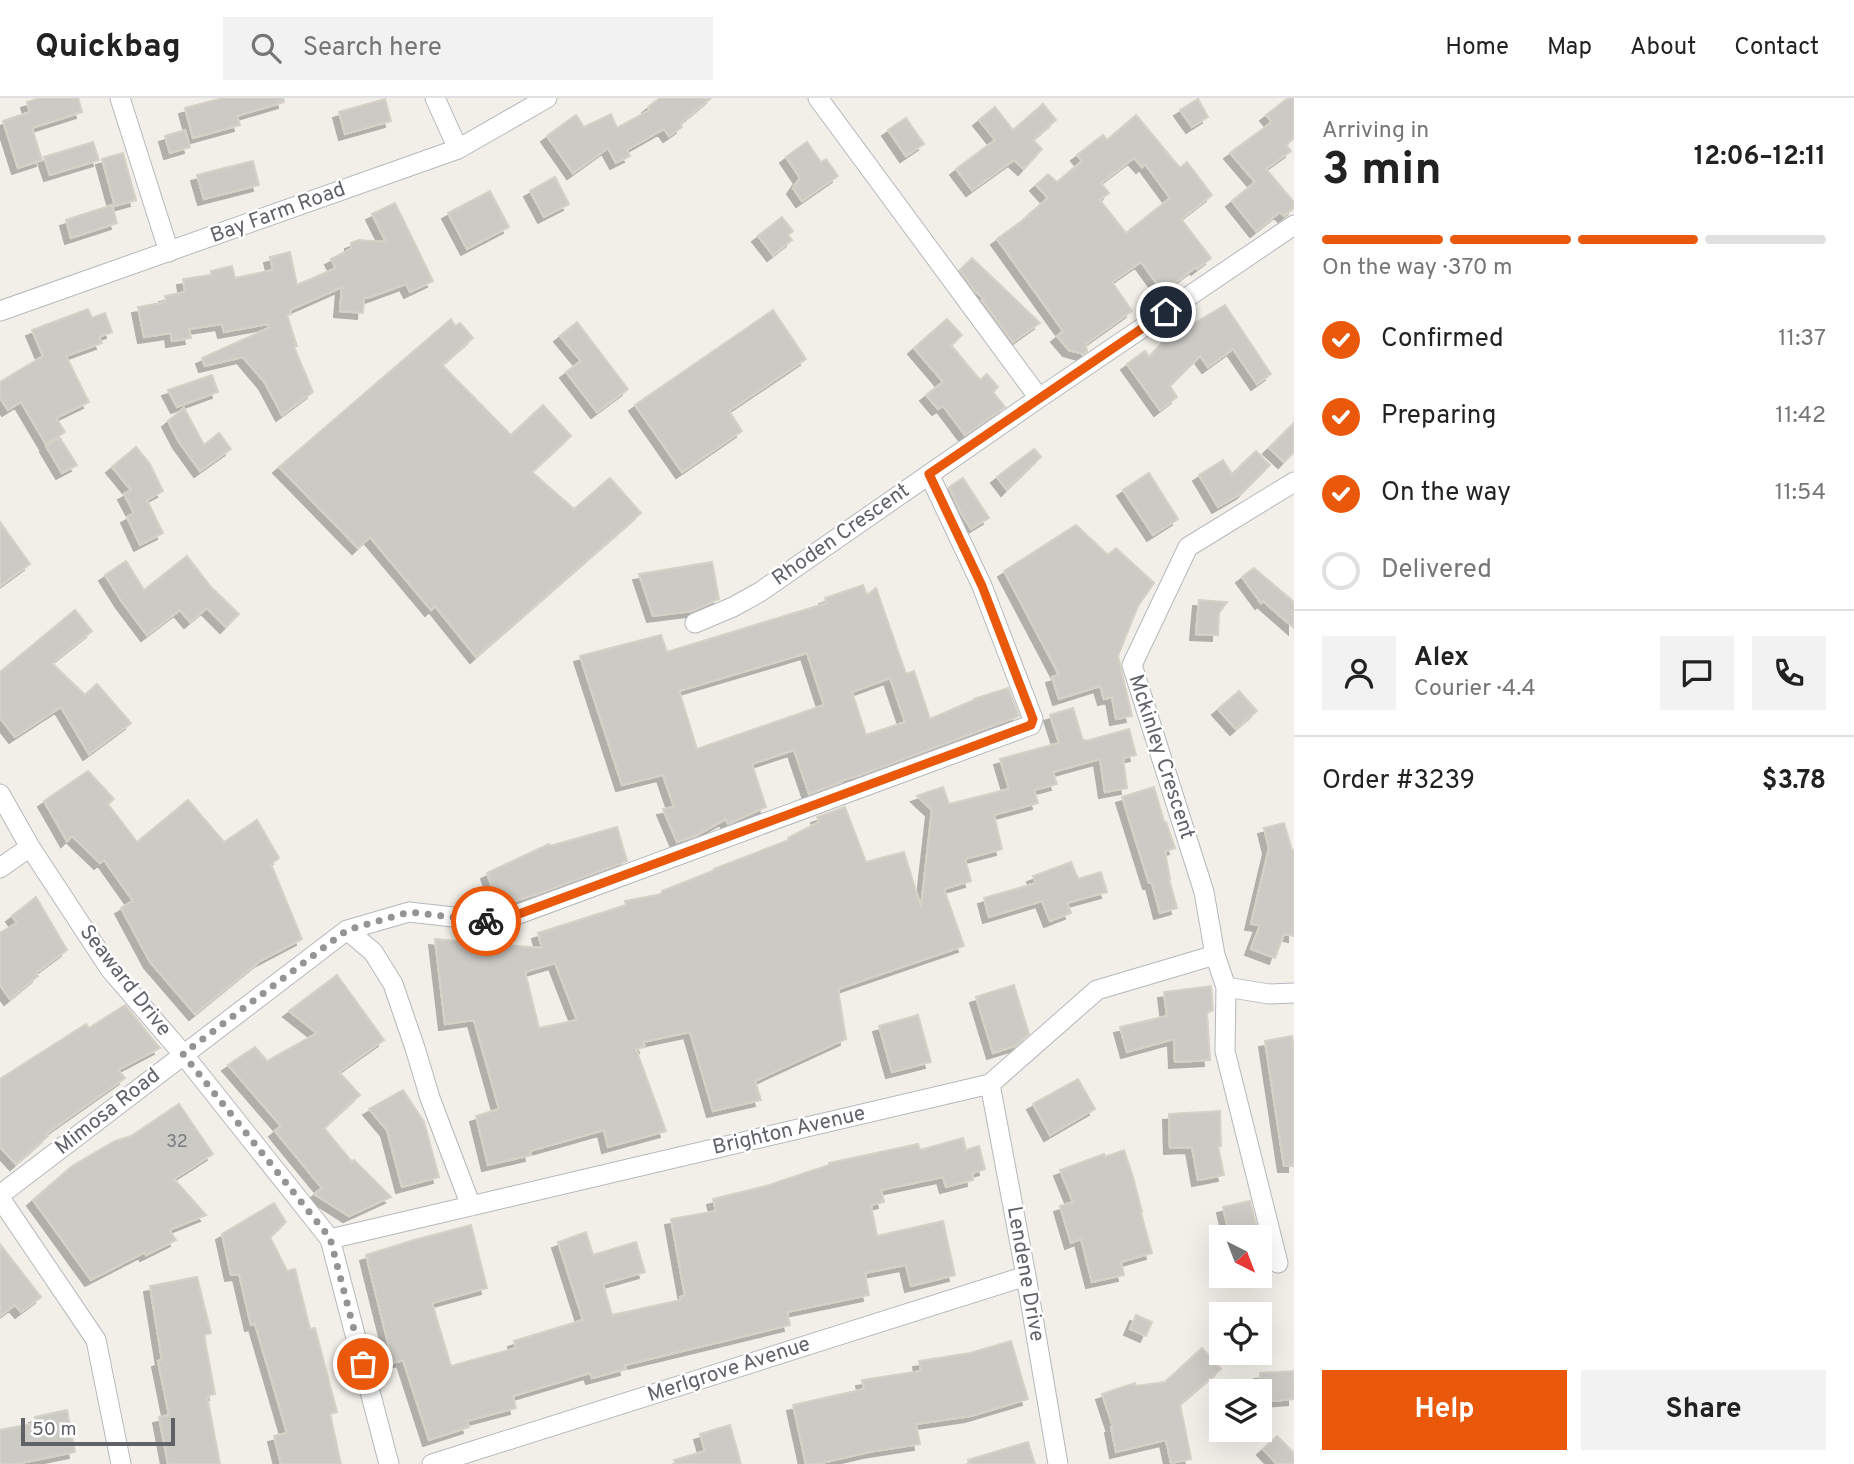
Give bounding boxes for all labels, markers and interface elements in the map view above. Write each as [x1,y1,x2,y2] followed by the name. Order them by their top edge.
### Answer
[223,17,713,80] search box
[35,27,181,69] text: Quickbag
[247,29,285,67] icon: search
[303,32,442,65] text: Search here
[1445,33,1509,63] text: Home
[1547,33,1592,63] text: Map
[1630,33,1696,63] text: About
[1734,33,1819,63] text: Contact
[1322,117,1429,146] text: Arriving in
[1694,141,1826,174] text: 12:06–12:11
[1322,142,1442,201] text: 3 min
[207,176,349,250] street label: Bay Farm Road
[1322,254,1512,283] text: On the way · 370 m
[1136,282,1196,342] pin
[1147,293,1185,331] icon: home
[1322,321,1360,359] icon: check
[1381,323,1504,356] text: Confirmed
[1778,325,1826,354] text: 11:37
[1322,398,1360,436] icon: check
[1381,400,1496,433] text: Preparing
[1775,402,1826,431] text: 11:42
[1322,475,1360,513] icon: check
[1381,477,1511,510] text: On the way
[767,478,915,592] street label: Rhoden Crescent
[1775,479,1826,508] text: 11:54
[1381,554,1492,587] text: Delivered
[1322,636,1396,710] button: person
[1660,636,1734,710] button: chat
[1752,636,1826,710] button: phone
[1414,642,1469,675] text: Alex
[1122,671,1200,843] street label: Mckinley Crescent
[1414,675,1536,704] text: Courier · 4.4
[1322,765,1475,798] text: Order #3239
[1762,765,1826,798] text: $3.78
[451,886,521,956] courier
[467,902,505,940] icon: bike
[73,920,177,1042] street label: Seaward Drive
[50,1063,166,1161] street label: Mimosa Road
[710,1100,868,1162] street label: Brighton Avenue
[166,1131,188,1154] house number: 32
[1000,1204,1050,1344] street label: Lendene Drive
[1209,1225,1272,1288] north arrow
[1209,1225,1272,1442] map controls
[1209,1302,1272,1365] button: locate
[644,1331,814,1409] street label: Merlgrove Avenue
[333,1334,393,1394] pin
[344,1345,382,1383] icon: bag
[1322,1370,1567,1450] button: Help
[1581,1370,1826,1450] button: Share
[1209,1379,1272,1442] button: layers
[21,1415,175,1447] scale bar
[32,1418,77,1442] text: 50 m

